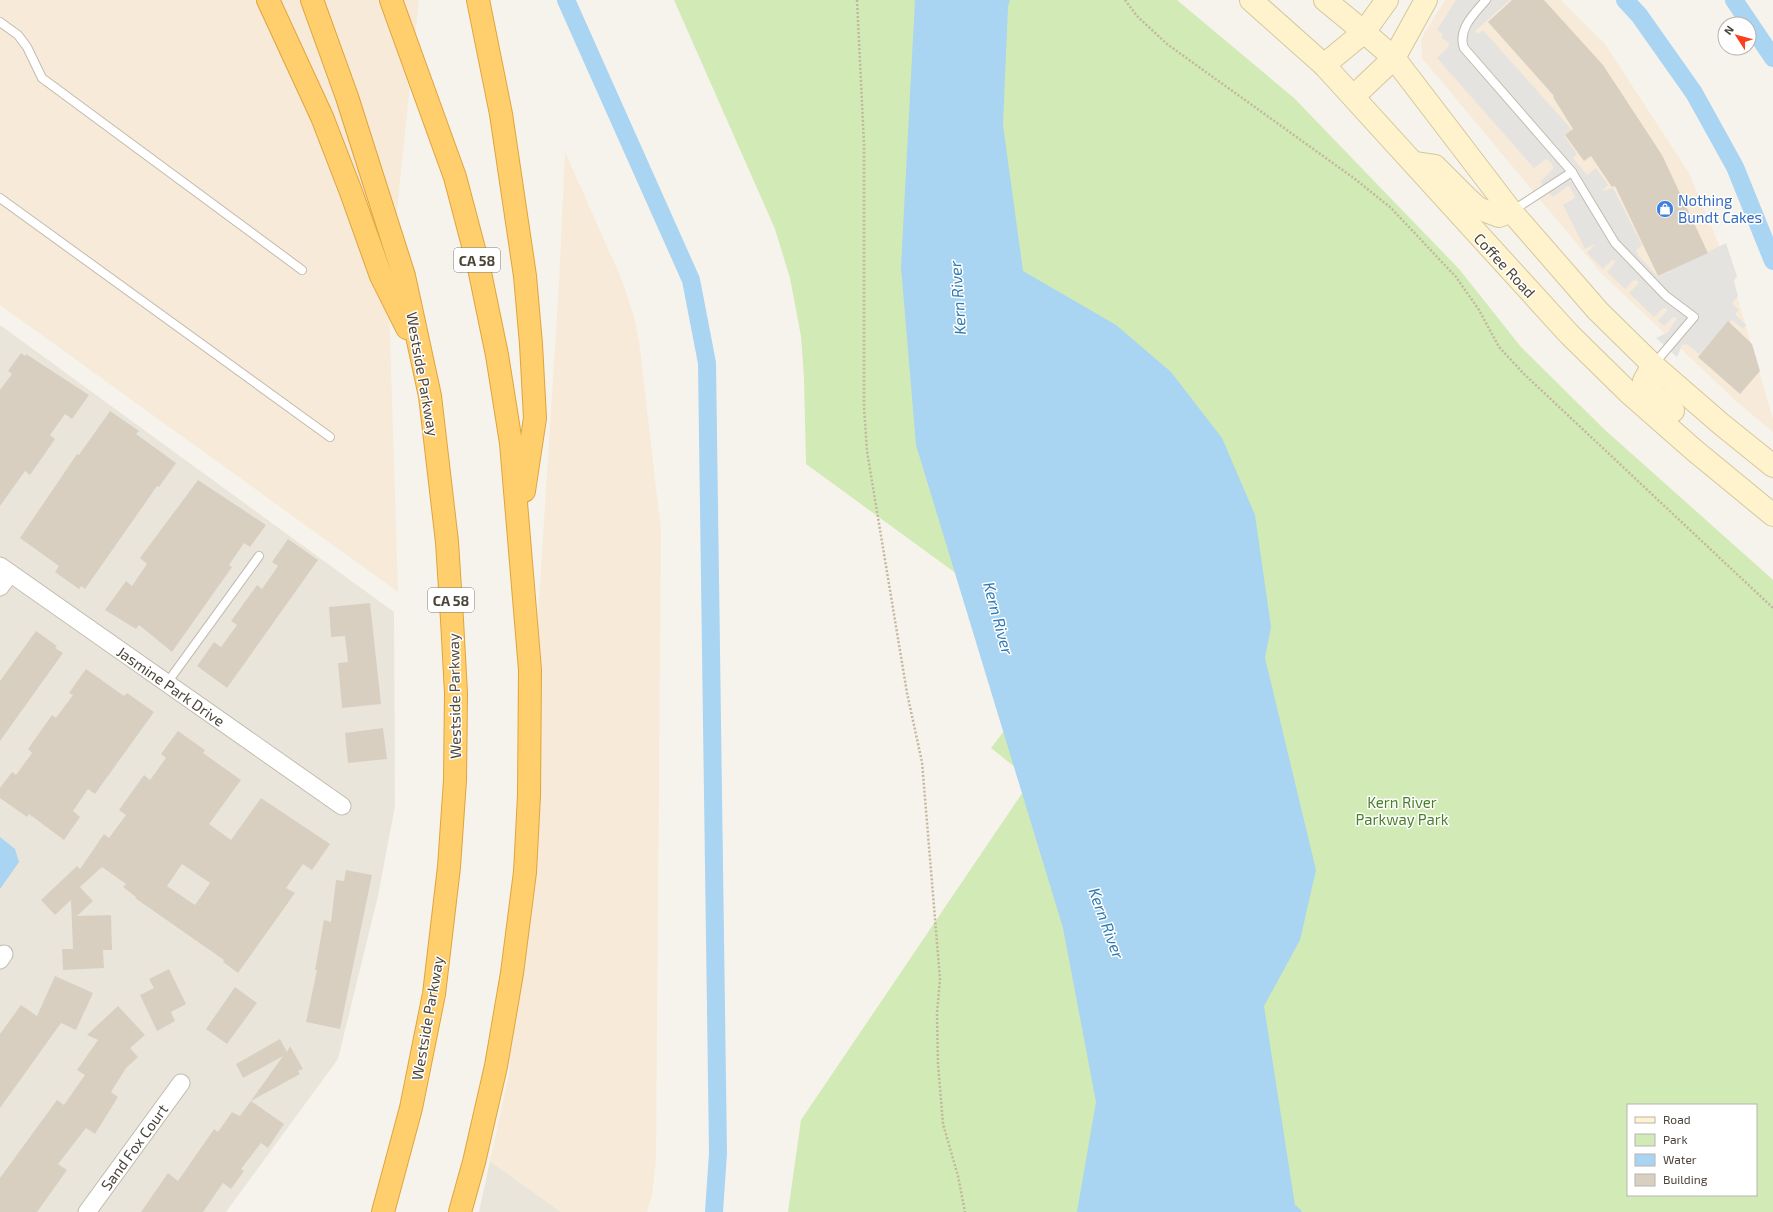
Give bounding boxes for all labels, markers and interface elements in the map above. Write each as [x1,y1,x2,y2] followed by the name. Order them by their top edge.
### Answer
[1717,16,1757,56] north arrow
[1721,23,1736,37] text: N
[1678,191,1762,226] place label: Nothing Bundt Cakes
[1655,199,1675,219] shop icon: Nothing Bundt Cakes
[1471,229,1539,301] street label: Coffee Road
[454,248,500,272] road number: CA 58
[945,260,969,336] water label: Kern River
[403,310,443,438] street label: Westside Parkway
[980,580,1018,657] water label: Kern River
[428,588,474,612] road number: CA 58
[444,633,464,759] street label: Westside Parkway
[114,642,228,730] street label: Jasmine Park Drive
[1356,793,1449,828] park label: Kern River Parkway Park
[1085,885,1129,962] water label: Kern River
[407,954,447,1082] street label: Westside Parkway
[97,1100,171,1194] street label: Sand Fox Court
[1627,1104,1757,1196] legend
[1663,1112,1691,1126] text: Road
[1663,1132,1688,1146] text: Park
[1663,1152,1697,1166] text: Water
[1663,1172,1708,1186] text: Building

